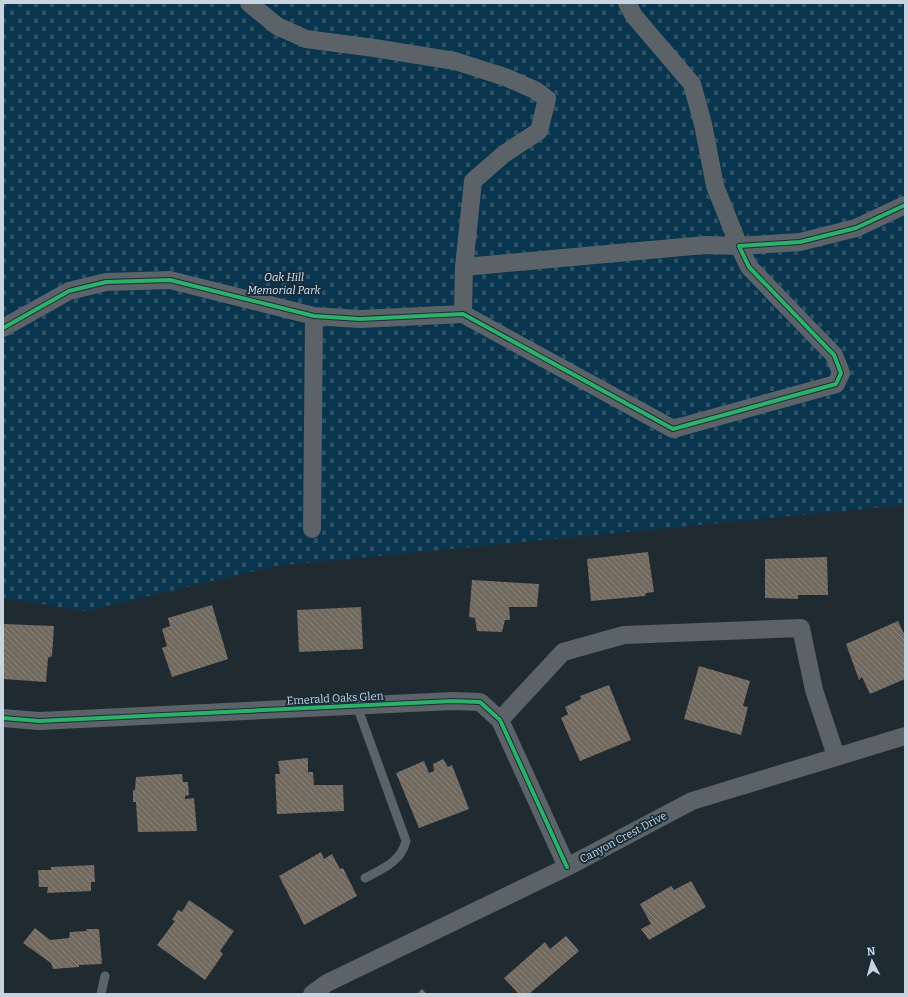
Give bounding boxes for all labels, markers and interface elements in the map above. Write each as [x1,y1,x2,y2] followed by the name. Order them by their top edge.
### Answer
[247,271,322,297] park label: Oak Hill Memorial Park
[286,689,384,708] street label: Emerald Oaks Glen
[578,809,669,866] street label: Canyon Crest Drive
[852,941,892,981] north arrow
[866,945,876,958] text: N

